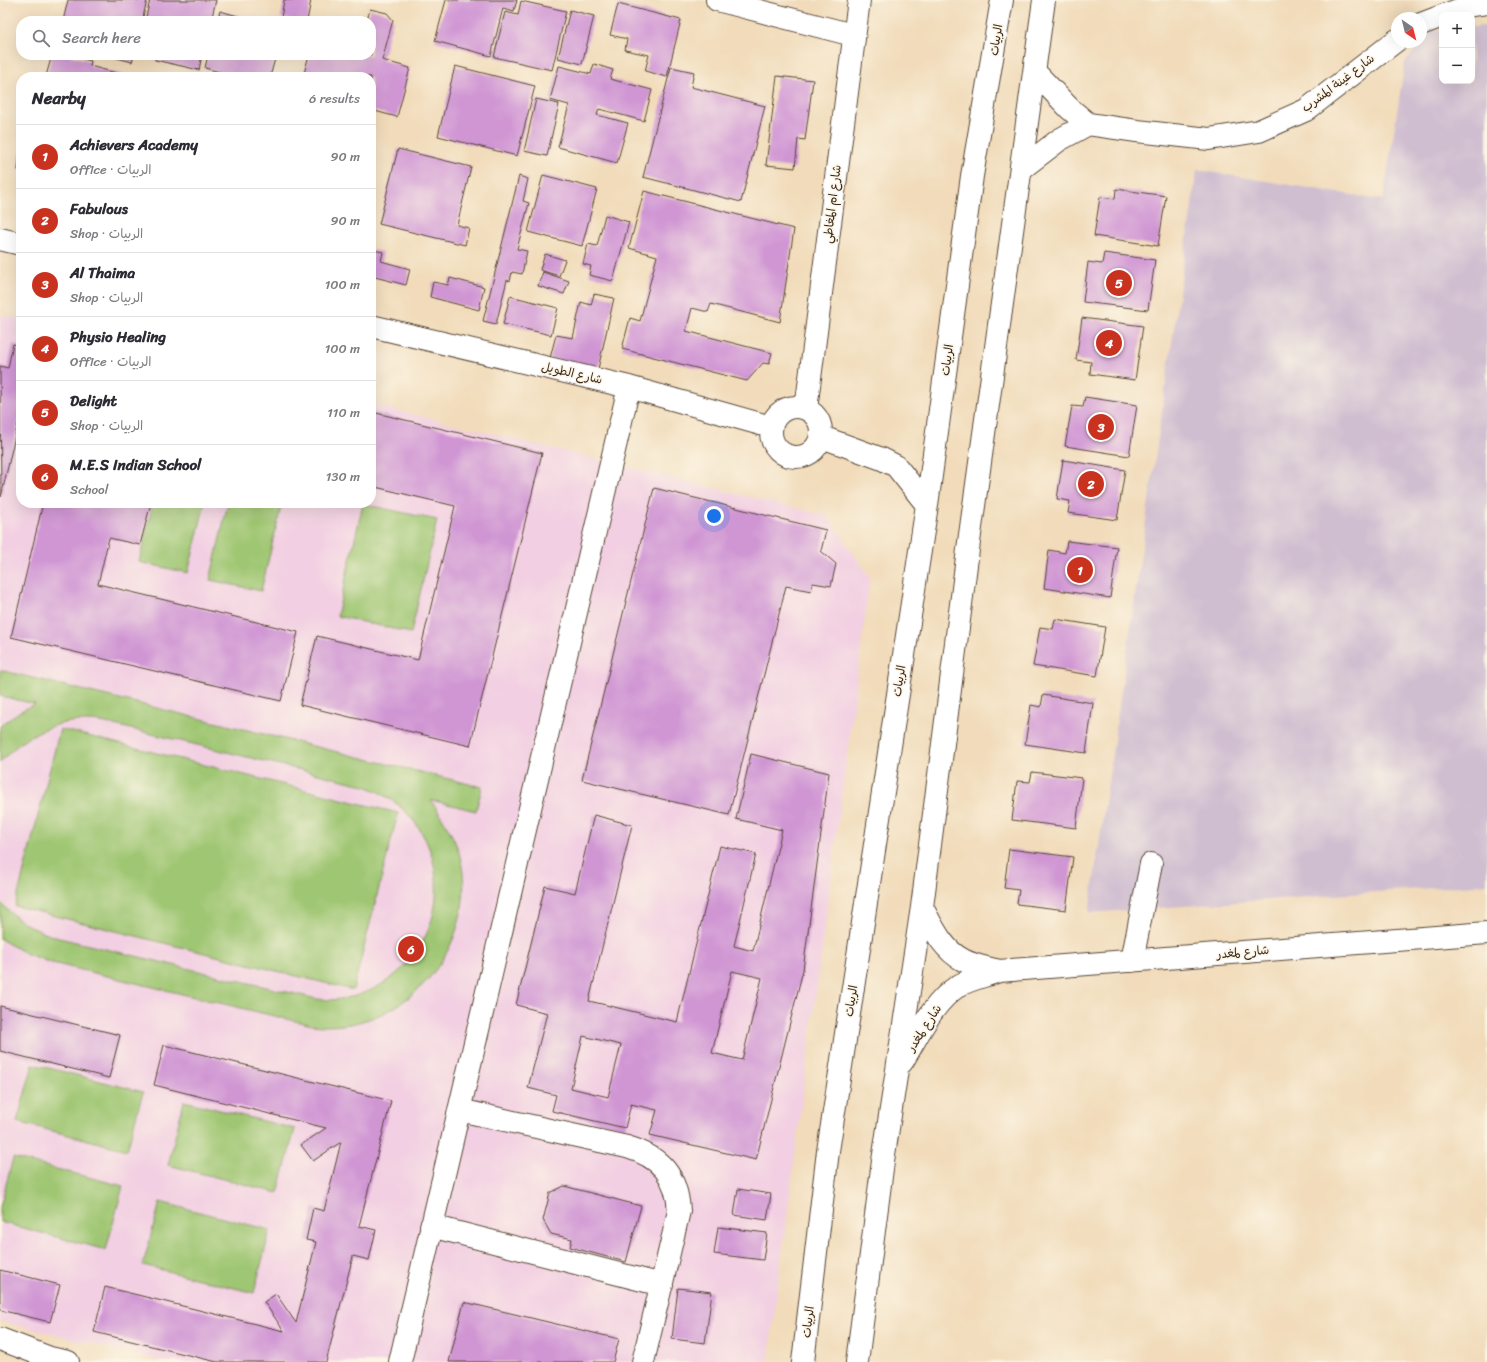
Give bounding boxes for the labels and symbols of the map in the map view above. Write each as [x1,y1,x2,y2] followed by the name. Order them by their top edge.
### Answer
[1391,12,1427,48] north arrow
[983,22,1009,57] street label: الربيات
[1297,48,1379,118] street label: شارع غينة المشرب
[816,163,848,245] street label: شارع ام المغاطي
[1106,268,1132,298] pin: 5
[1096,328,1122,358] pin: 4
[934,343,960,377] street label: الربيات
[539,355,605,391] street label: شارع الطويل
[1088,412,1114,442] pin: 3
[1078,469,1104,499] pin: 2
[704,506,724,526] your location
[1067,555,1093,585] pin: 1
[886,663,912,698] street label: الربيات
[398,934,424,964] pin: 6
[1215,939,1270,965] street label: شارع لمغدر
[838,983,864,1018] street label: الربيات
[900,1000,948,1057] street label: شارع لمغدر
[795,1305,821,1339] street label: الربيات

